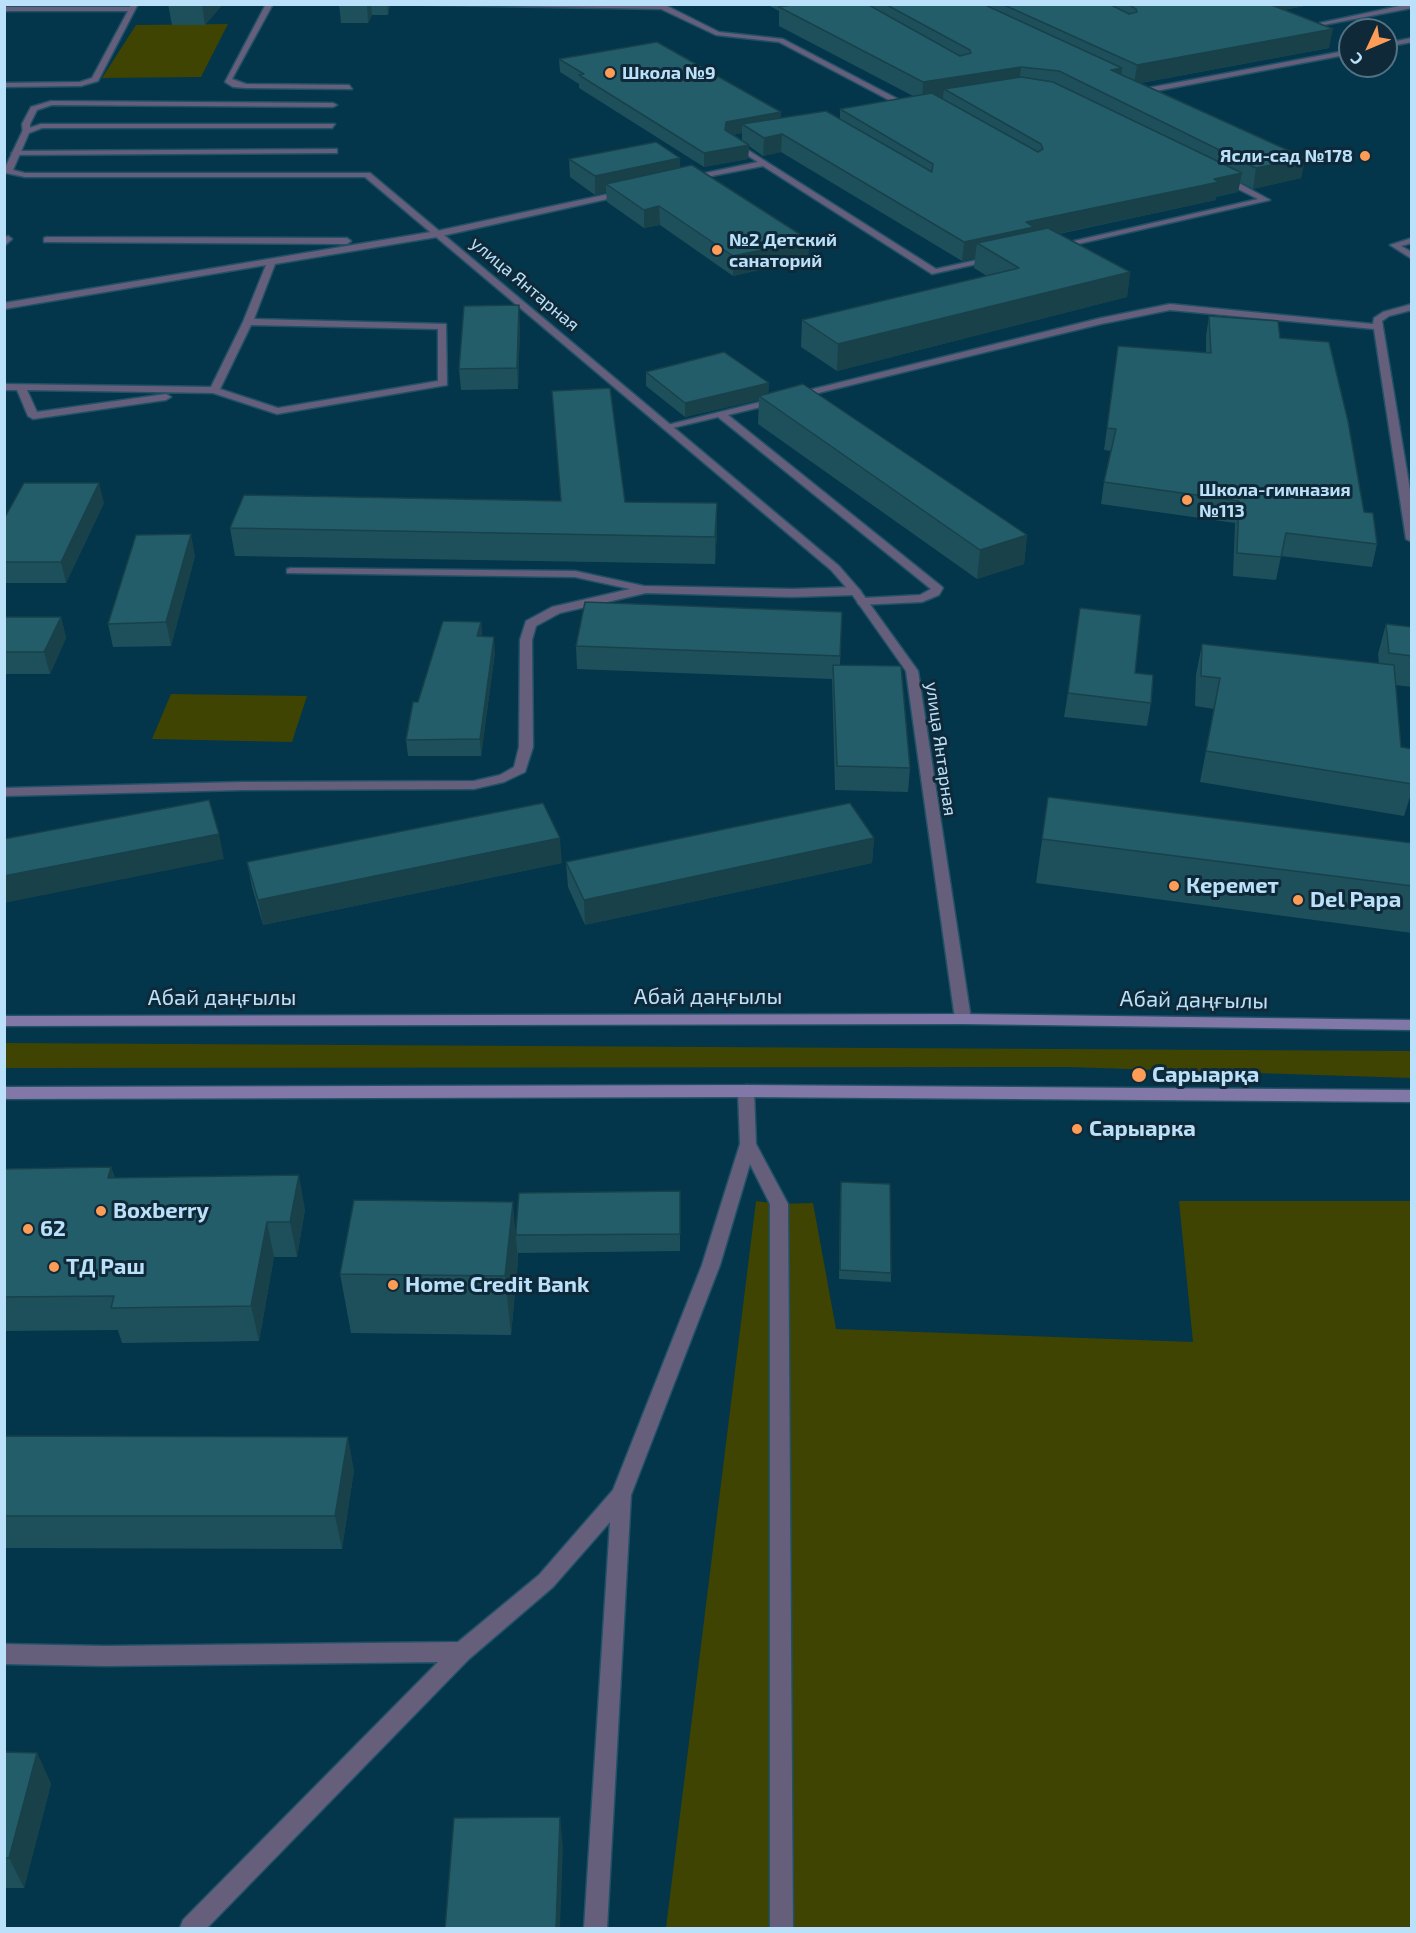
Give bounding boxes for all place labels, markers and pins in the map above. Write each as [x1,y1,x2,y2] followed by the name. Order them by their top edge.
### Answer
[622,62,716,84] place label: Школа №9
[603,66,617,80] marker: Школа №9
[1220,145,1353,167] place label: Ясли-сад №178
[1358,149,1372,163] marker: Ясли-сад №178
[729,229,837,272] place label: №2 Детский санаторий
[710,243,724,257] marker: №2 Детский санаторий
[1199,479,1351,522] place label: Школа-гимназия №113
[1180,493,1194,507] marker: Школа-гимназия №113
[1186,873,1279,899] place label: Керемет
[1167,879,1181,893] marker: Керемет
[1310,887,1401,913] place label: Del Papa
[1291,893,1305,907] marker: Del Papa
[1152,1062,1259,1088] place label: Сарыарқа
[1130,1066,1148,1084] marker: Сарыарқа
[1089,1116,1196,1142] place label: Сарыарка
[1070,1122,1084,1136] marker: Сарыарка
[113,1198,209,1224] place label: Boxberry
[94,1204,108,1218] marker: Boxberry
[40,1216,66,1242] place label: 62
[21,1222,35,1236] marker: 62
[66,1254,145,1280] place label: ТД Раш
[47,1260,61,1274] marker: ТД Раш
[405,1272,589,1298] place label: Home Credit Bank
[386,1278,400,1292] marker: Home Credit Bank

